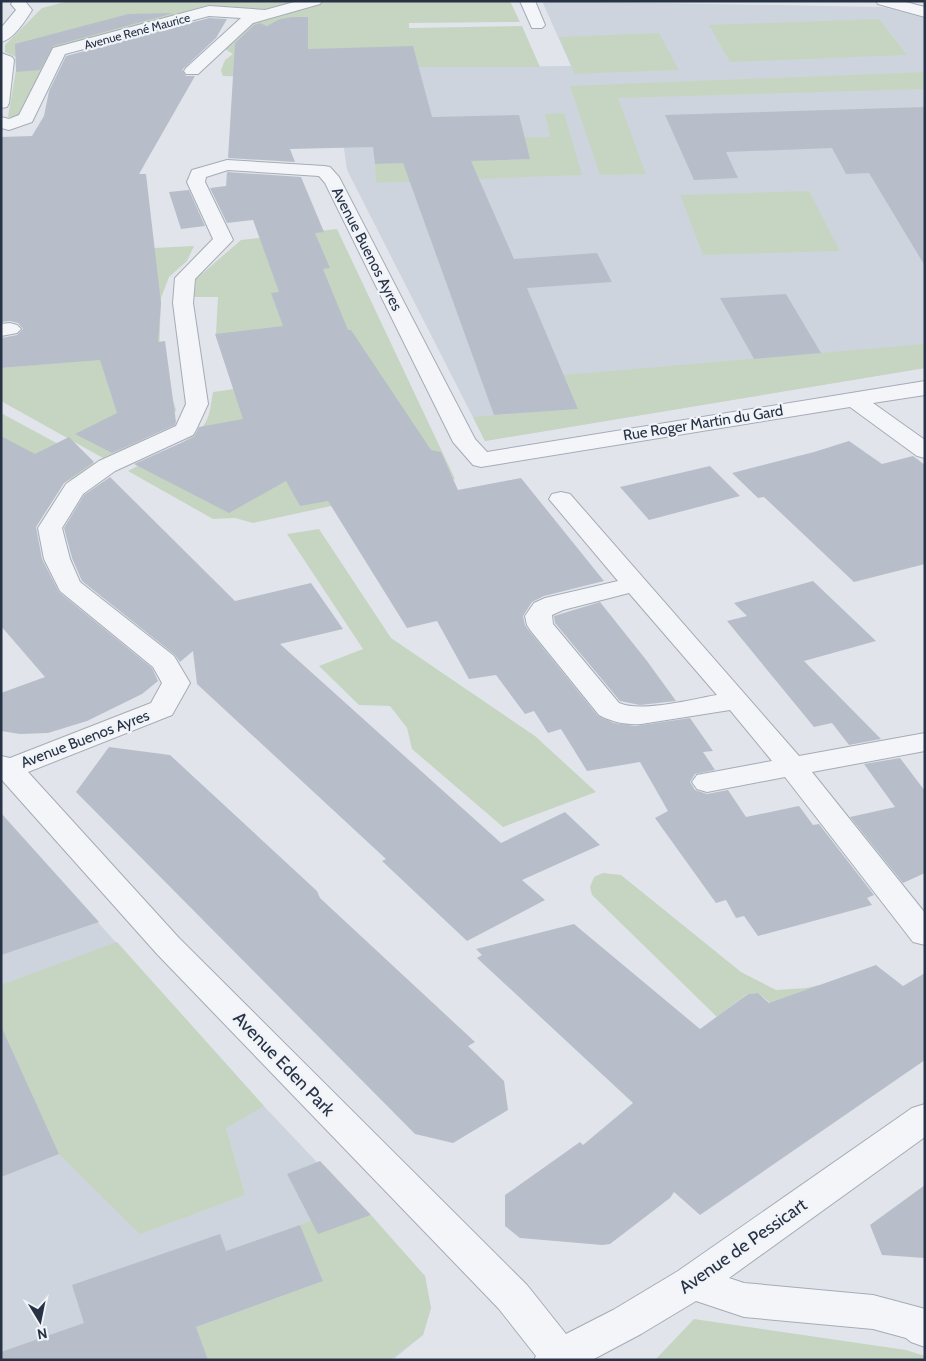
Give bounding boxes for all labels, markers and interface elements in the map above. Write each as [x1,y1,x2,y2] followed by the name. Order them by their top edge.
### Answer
[82,10,192,52] street label: Avenue René Maurice
[328,184,406,314] street label: Avenue Buenos Ayres
[622,401,784,445] street label: Rue Roger Martin du Gard
[18,706,152,772] street label: Avenue Buenos Ayres
[229,1007,340,1121] street label: Avenue Eden Park
[675,1194,811,1298] street label: Avenue de Pessicart
[15,1296,65,1346] north arrow
[36,1324,49,1344] text: N

